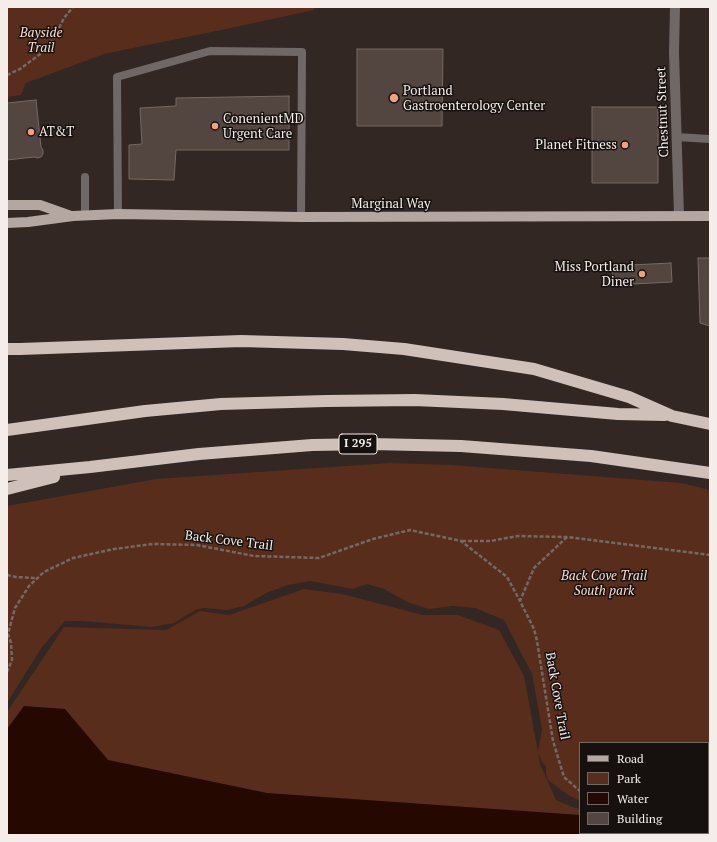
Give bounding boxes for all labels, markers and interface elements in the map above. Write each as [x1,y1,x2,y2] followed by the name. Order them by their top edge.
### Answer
[20,25,62,56] park label: Bayside Trail
[654,66,672,158] street label: Chestnut Street
[403,83,545,114] place label: Portland Gastroenterology Center
[388,92,400,104] marker: Portland Gastroenterology Center
[223,111,304,142] place label: ConenientMD Urgent Care
[210,121,220,131] marker: ConenientMD Urgent Care
[39,124,74,140] place label: AT&T
[26,127,36,137] marker: AT&T
[535,137,617,153] place label: Planet Fitness
[620,140,630,150] marker: Planet Fitness
[351,196,431,212] street label: Marginal Way
[555,259,634,290] place label: Miss Portland Diner
[637,269,647,279] marker: Miss Portland Diner
[339,434,377,454] road number: I 295
[184,528,274,554] street label: Back Cove Trail
[561,568,647,599] park label: Back Cove Trail South park
[542,651,572,741] street label: Back Cove Trail
[579,742,709,834] legend
[617,751,644,766] text: Road
[617,771,641,786] text: Park
[617,791,649,806] text: Water
[617,811,662,826] text: Building

